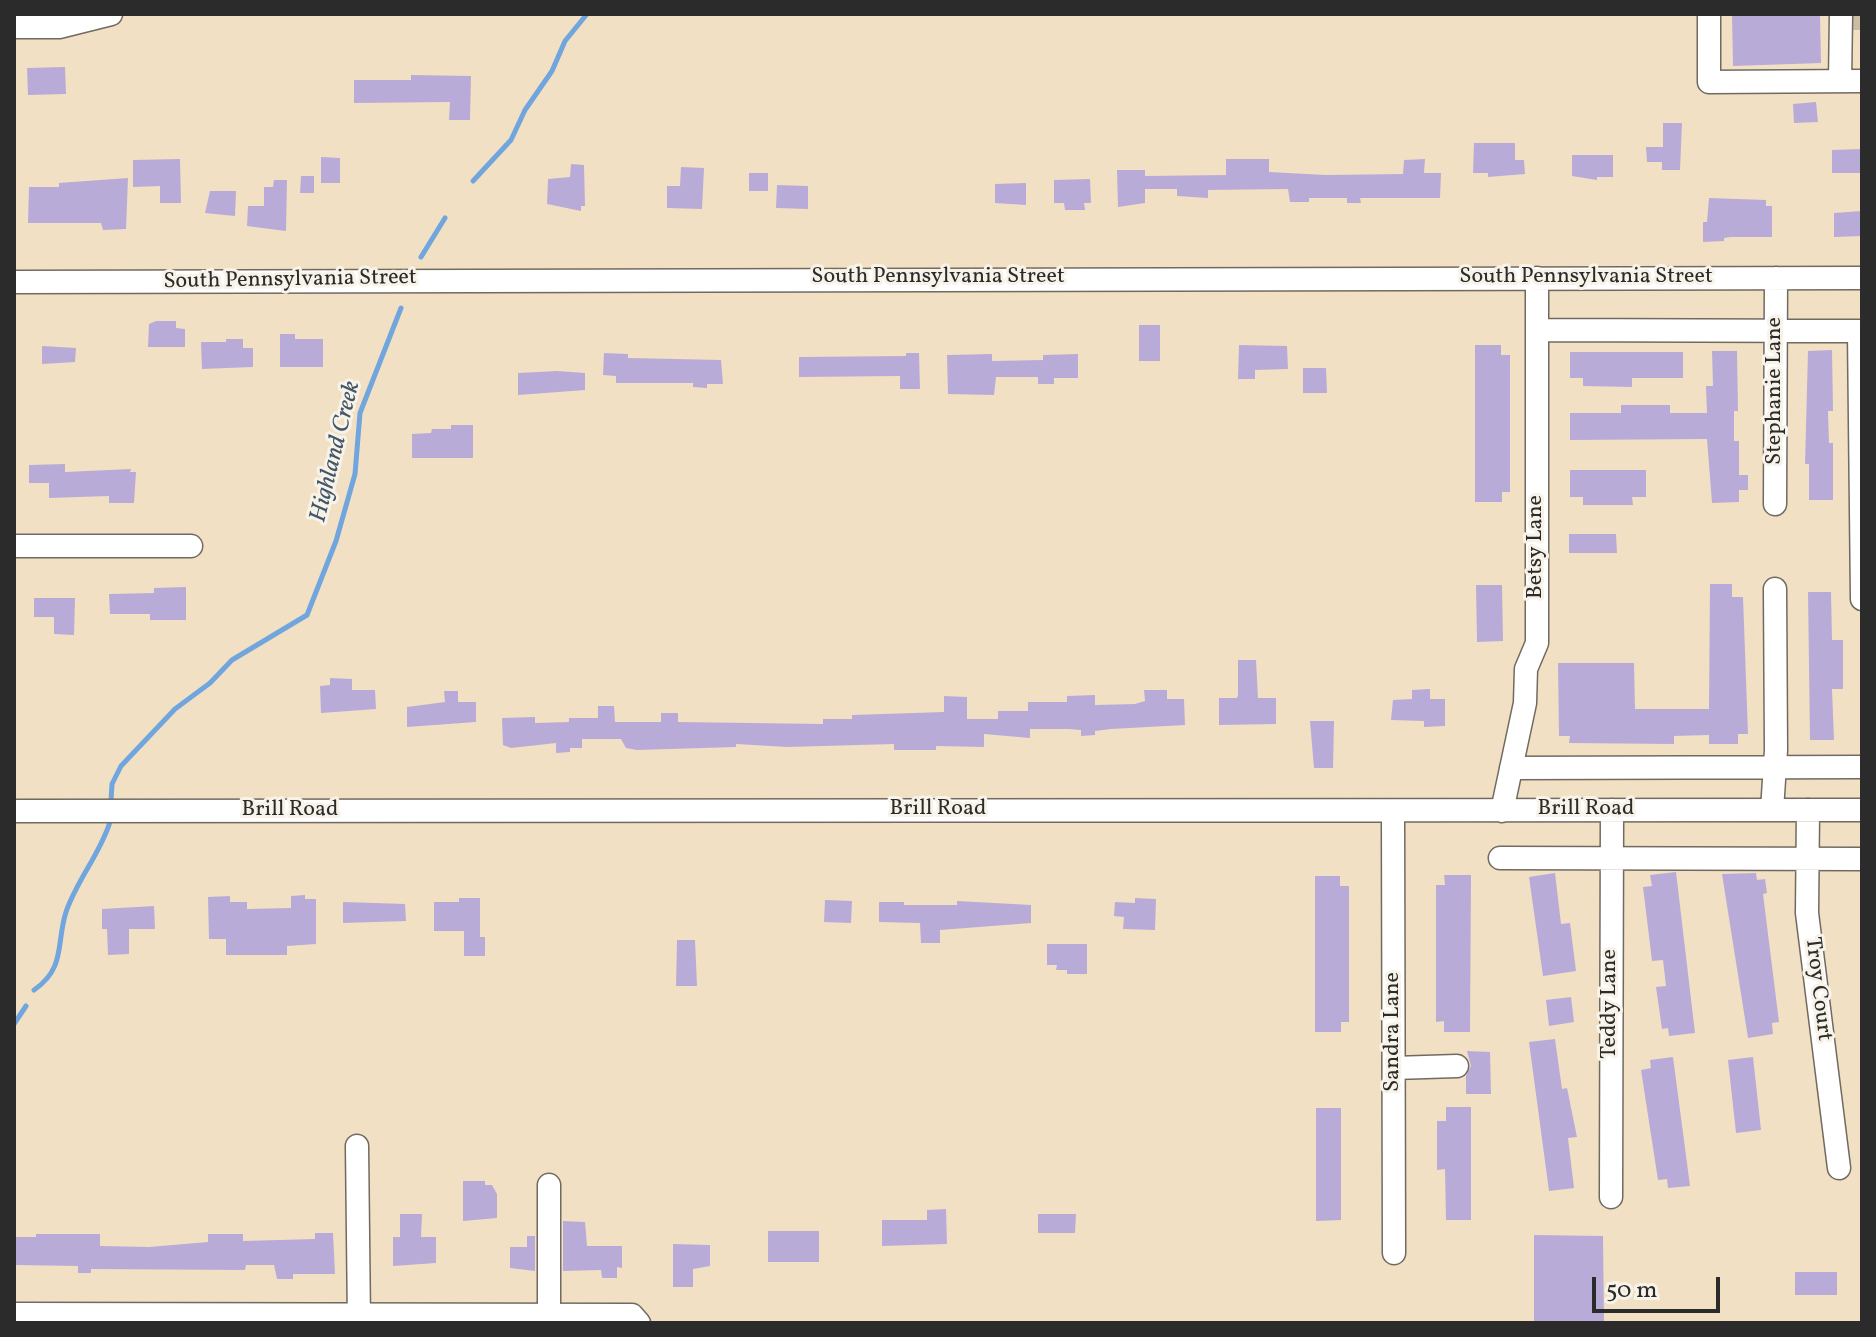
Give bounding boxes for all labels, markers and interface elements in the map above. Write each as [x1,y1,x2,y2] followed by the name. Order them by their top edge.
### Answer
[811,265,1065,291] street label: South Pennsylvania Street
[1459,265,1713,291] street label: South Pennsylvania Street
[163,266,417,296] street label: South Pennsylvania Street
[1763,317,1789,465] street label: Stephanie Lane
[306,378,368,526] water label: Highland Creek
[1524,495,1550,599] street label: Betsy Lane
[890,797,986,823] street label: Brill Road
[1538,797,1634,823] street label: Brill Road
[242,798,338,824] street label: Brill Road
[1798,936,1836,1042] street label: Troy Court
[1598,949,1624,1059] street label: Teddy Lane
[1381,972,1407,1092] street label: Sandra Lane
[1596,1261,1724,1311] scale bar
[1606,1274,1658,1308] text: 50 m

